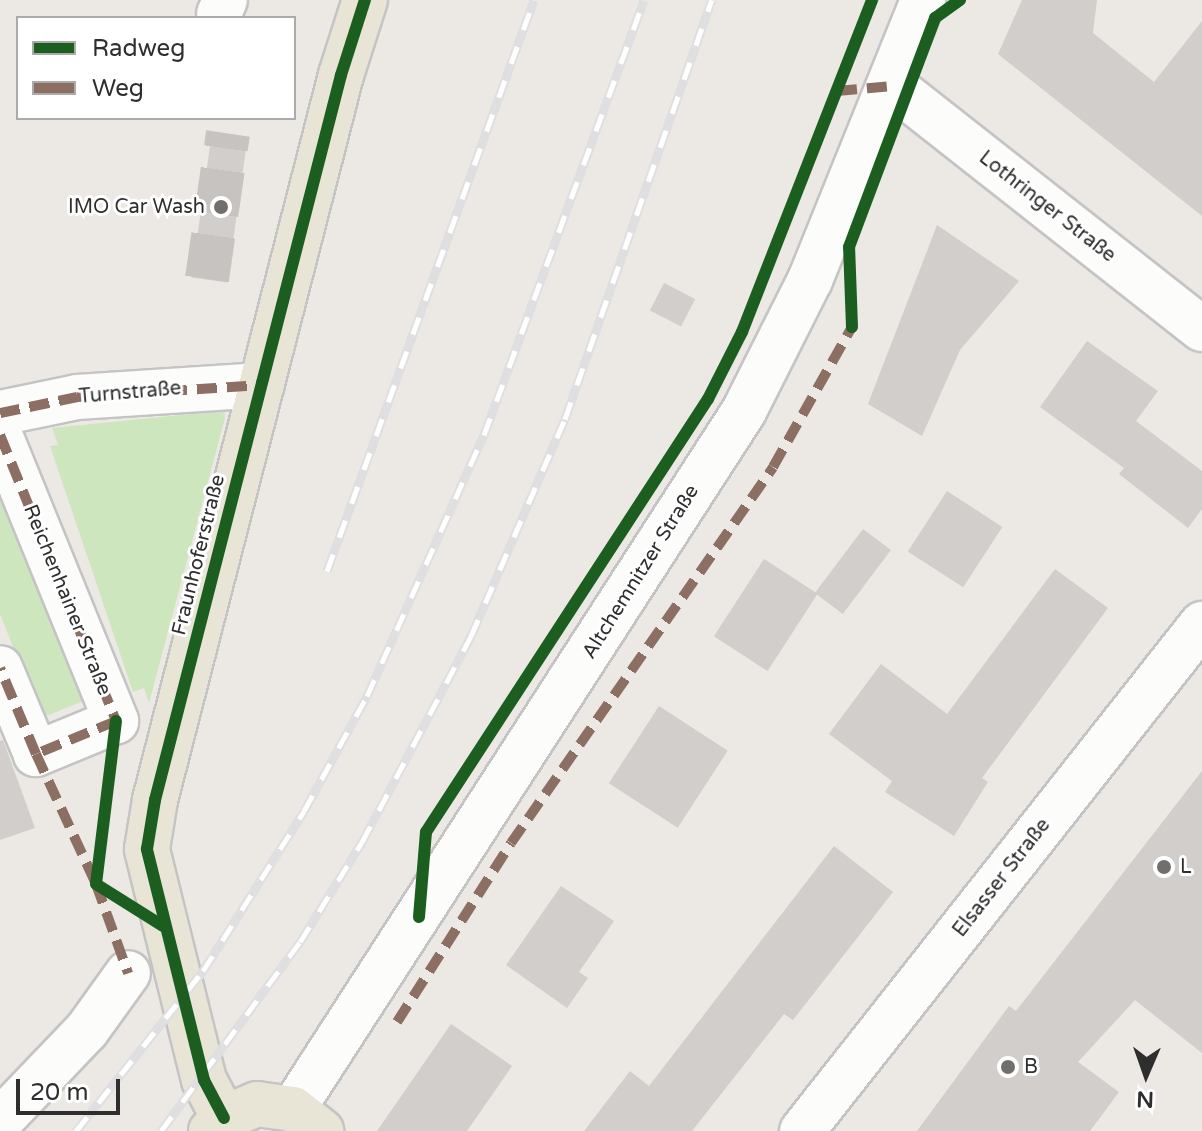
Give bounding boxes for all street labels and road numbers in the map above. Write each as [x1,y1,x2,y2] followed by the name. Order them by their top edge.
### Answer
[974,146,1120,268] street label: Lothringer Straße
[78,377,182,409] street label: Turnstraße
[167,472,231,638] street label: Fraunhoferstraße
[578,481,704,663] street label: Altchemnitzer Straße
[18,501,116,699] street label: Reichenhainer Straße
[948,814,1056,942] street label: Elsasser Straße

